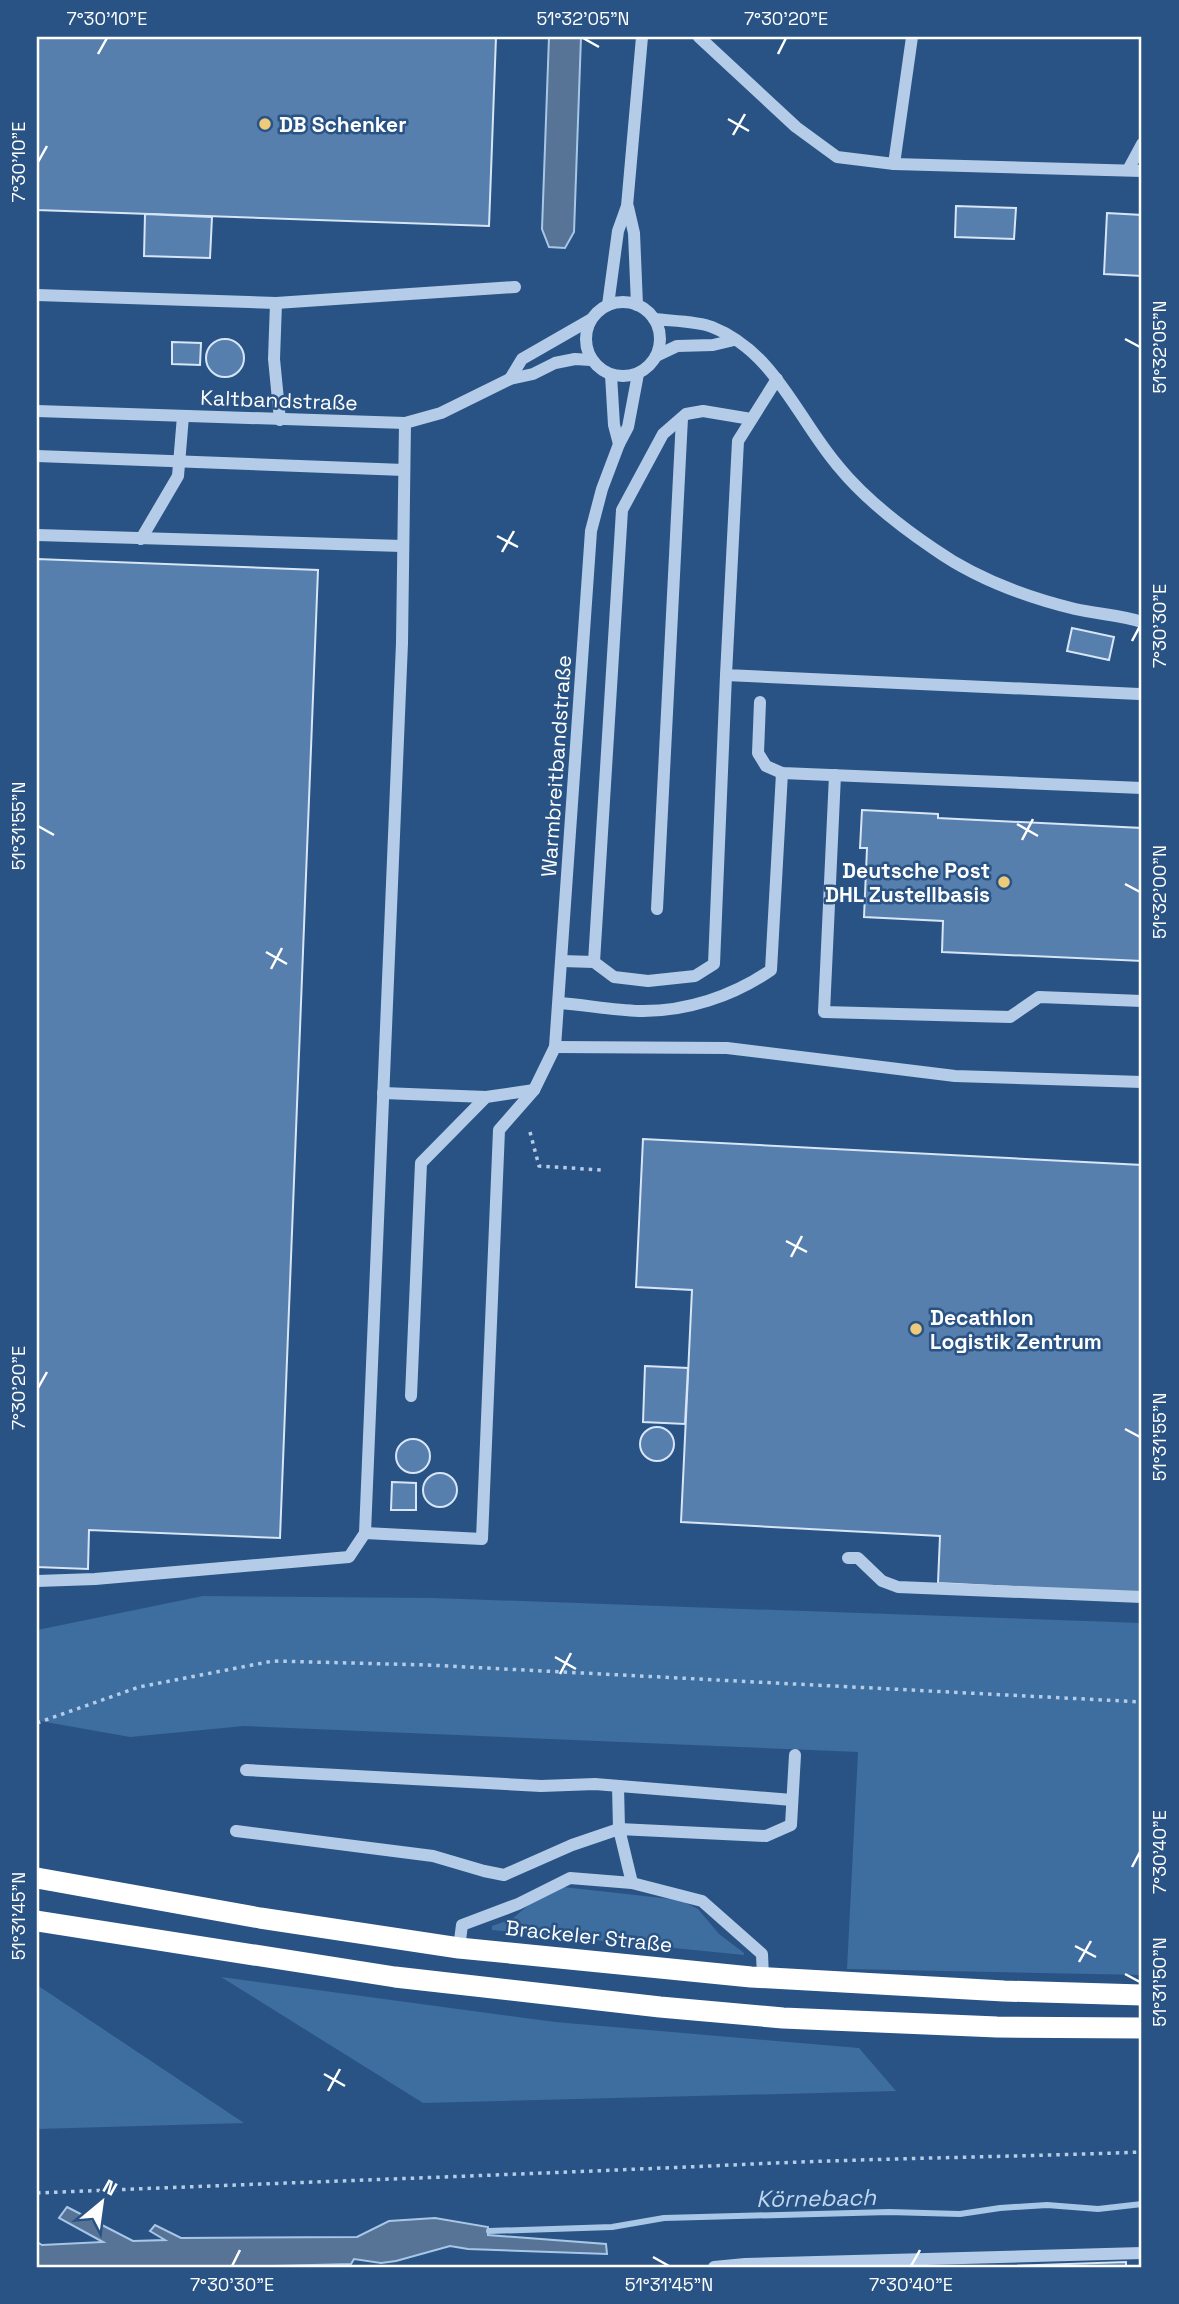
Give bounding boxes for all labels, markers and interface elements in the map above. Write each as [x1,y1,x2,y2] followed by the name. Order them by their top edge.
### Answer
[67,7,147,30] text: 7°30'10"E
[536,7,630,30] text: 51°32'05"N
[744,7,828,30] text: 7°30'20"E
[279,111,406,138] place label: DB Schenker
[257,116,273,132] marker: DB Schenker
[7,122,30,202] text: 7°30'10"E
[1148,300,1171,394] text: 51°32'05"N
[200,384,358,416] street label: Kaltbandstraße
[1148,584,1171,668] text: 7°30'30"E
[535,654,577,878] street label: Warmbreitbandstraße
[7,782,30,870] text: 51°31'55"N
[1148,845,1171,939] text: 51°32'00"N
[825,857,990,908] place label: Deutsche Post DHL Zustellbasis
[996,874,1012,890] marker: Deutsche Post DHL Zustellbasis
[930,1304,1102,1355] place label: Decathlon Logistik Zentrum
[908,1321,924,1337] marker: Decathlon Logistik Zentrum
[7,1346,30,1430] text: 7°30'20"E
[1148,1393,1171,1481] text: 51°31'55"N
[1148,1810,1171,1894] text: 7°30'40"E
[7,1872,30,1960] text: 51°31'45"N
[504,1914,674,1958] street label: Brackeler Straße
[1148,1937,1171,2027] text: 51°31'50"N
[66,2168,136,2238] north arrow
[98,2174,122,2202] text: N
[756,2182,877,2214] water label: Körnebach
[190,2273,274,2296] text: 7°30'30"E
[625,2273,713,2296] text: 51°31'45"N
[869,2273,953,2296] text: 7°30'40"E

